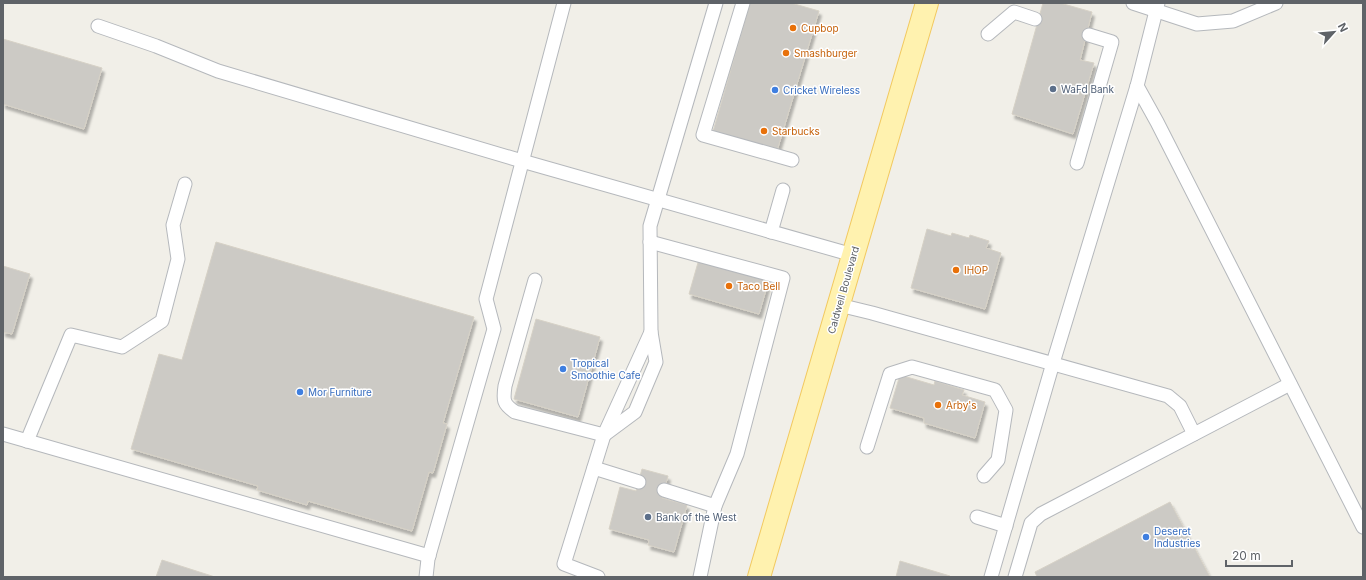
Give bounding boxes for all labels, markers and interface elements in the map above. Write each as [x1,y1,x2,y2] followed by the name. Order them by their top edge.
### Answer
[1314,12,1354,52] north arrow
[1335,21,1351,34] text: N
[801,22,839,34] place label: Cupbop
[788,23,798,33] marker: Cupbop
[794,47,858,59] place label: Smashburger
[781,48,791,58] marker: Smashburger
[1061,83,1114,95] place label: WaFd Bank
[783,84,860,96] place label: Cricket Wireless
[1048,84,1058,94] marker: WaFd Bank
[770,85,780,95] marker: Cricket Wireless
[772,125,820,137] place label: Starbucks
[759,126,769,136] marker: Starbucks
[825,245,861,335] street label: Caldwell Boulevard
[964,264,988,276] place label: IHOP
[951,265,961,275] marker: IHOP
[737,280,780,292] place label: Taco Bell
[724,281,734,291] marker: Taco Bell
[571,357,641,381] place label: Tropical Smoothie Cafe
[558,364,568,374] marker: Tropical Smoothie Cafe
[308,386,372,398] place label: Mor Furniture
[295,387,305,397] marker: Mor Furniture
[946,399,977,411] place label: Arby's
[933,400,943,410] marker: Arby's
[656,511,737,523] place label: Bank of the West
[643,512,653,522] marker: Bank of the West
[1154,525,1201,549] place label: Deseret Industries
[1141,532,1151,542] marker: Deseret Industries
[1226,542,1292,568] scale bar
[1232,548,1261,563] text: 20 m

